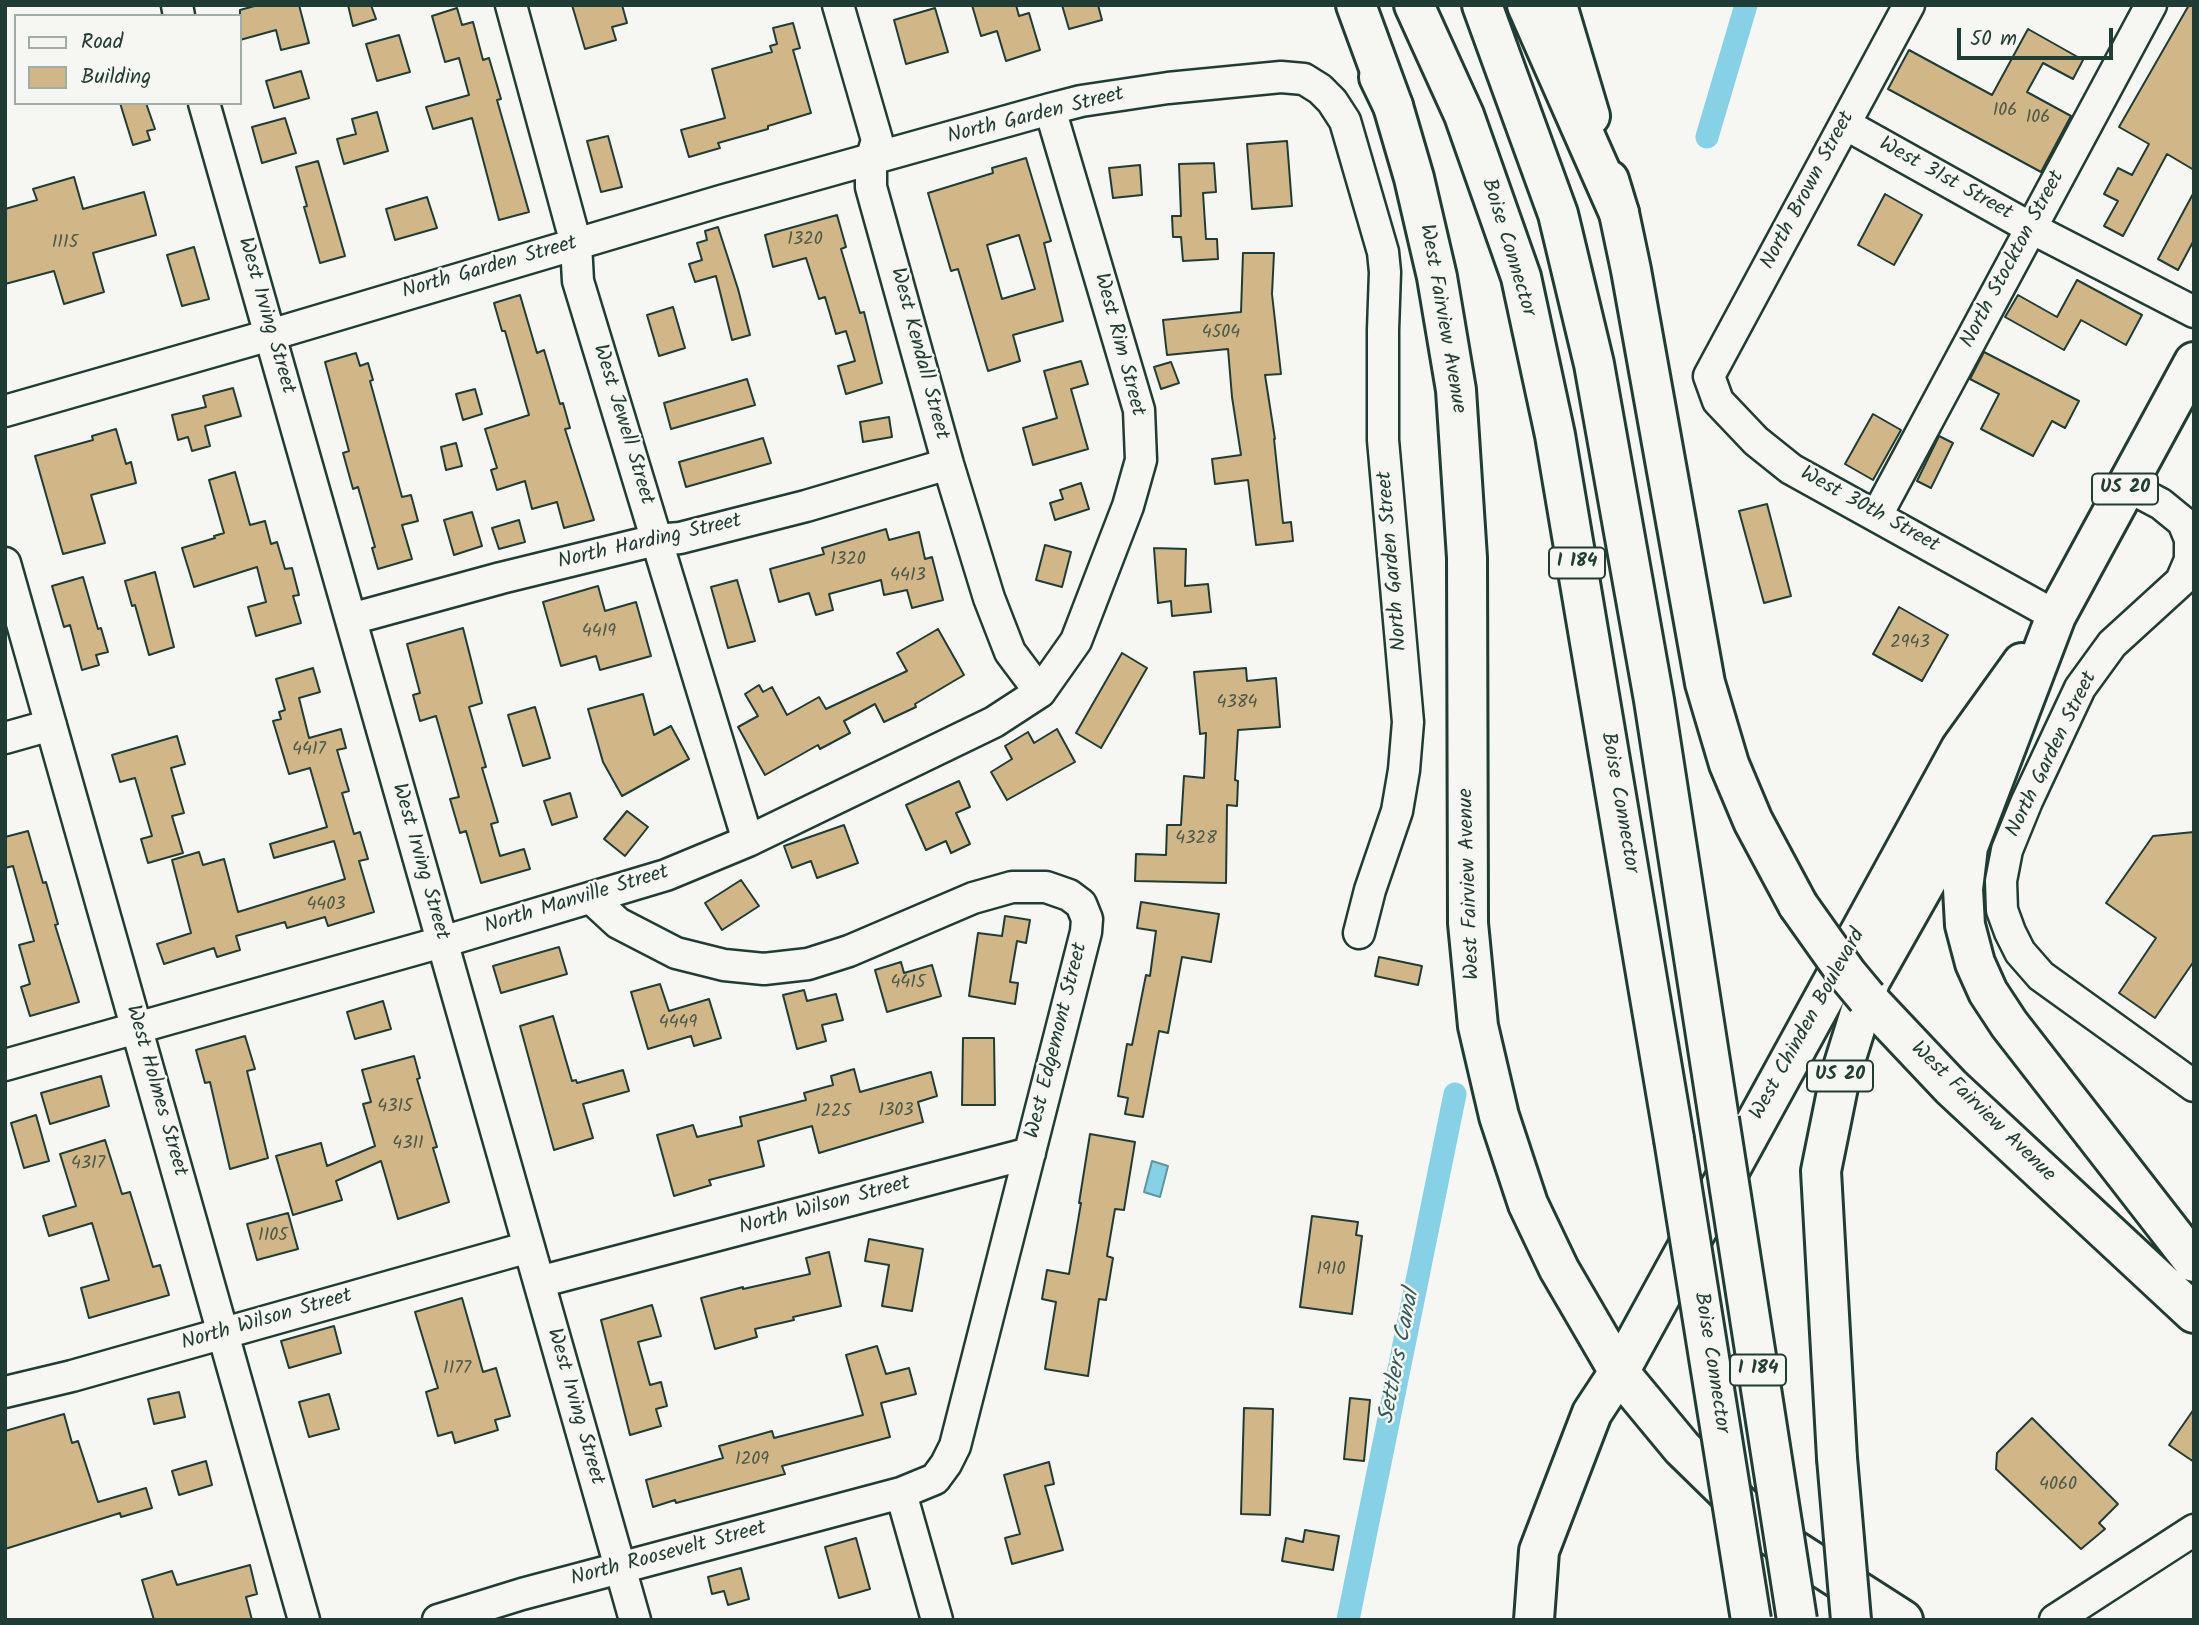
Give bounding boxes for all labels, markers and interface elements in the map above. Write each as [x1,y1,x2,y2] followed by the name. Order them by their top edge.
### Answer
[14,14,242,105] legend
[1961,14,2117,58] scale bar
[1970,23,2017,56] text: 50 m
[81,26,123,59] text: Road
[81,61,151,94] text: Building
[945,83,1127,151] street label: North Garden Street
[1993,101,2017,123] house number: 106
[1757,108,1861,274] street label: North Brown Street
[2026,108,2050,130] house number: 106
[1874,133,2016,227] street label: West 31st Street
[1957,167,2071,353] street label: North Stockton Street
[1474,176,1540,320] street label: Boise Connector
[1412,222,1470,416] street label: West Fairview Avenue
[787,230,823,252] house number: 1320
[400,232,580,306] street label: North Garden Street
[52,233,78,255] house number: 1115
[231,235,299,397] street label: West Irving Street
[883,265,953,443] street label: West Kendall Street
[1087,271,1149,419] street label: West Rim Street
[1202,323,1240,345] house number: 4504
[586,342,658,508] street label: West Jewell Street
[1795,462,1943,560] street label: West 30th Street
[1374,470,1414,652] street label: North Garden Street
[2092,474,2158,504] road number: US 20
[556,510,744,576] street label: North Harding Street
[1549,548,1605,578] road number: I 184
[830,550,866,572] house number: 1320
[890,566,926,588] house number: 4413
[582,622,616,644] house number: 4419
[1890,633,1930,655] house number: 2943
[2002,668,2104,842] street label: North Garden Street
[1217,693,1257,715] house number: 4384
[1593,731,1643,875] street label: Boise Connector
[292,740,326,762] house number: 4417
[385,781,453,943] street label: West Irving Street
[1455,788,1487,980] street label: West Fairview Avenue
[1175,829,1217,851] house number: 4328
[482,861,672,941] street label: North Manville Street
[306,895,346,917] house number: 4403
[1746,925,1872,1125] street label: West Chinden Boulevard
[1021,941,1095,1141] street label: West Edgemont Street
[890,973,926,995] house number: 4415
[119,1003,191,1179] street label: West Holmes Street
[659,1013,697,1035] house number: 4449
[1904,1037,2060,1189] street label: West Fairview Avenue
[1807,1060,1873,1092] road number: US 20
[377,1097,413,1119] house number: 4315
[878,1101,914,1123] house number: 1303
[815,1102,851,1124] house number: 1225
[392,1134,424,1156] house number: 4311
[71,1154,105,1176] house number: 4317
[737,1172,913,1242] street label: North Wilson Street
[258,1226,288,1248] house number: 1105
[1316,1260,1346,1282] house number: 1910
[179,1285,355,1357] street label: North Wilson Street
[1374,1288,1428,1426] water label: Settlers Canal
[1686,1291,1734,1435] street label: Boise Connector
[540,1326,608,1488] street label: West Irving Street
[1730,1354,1786,1386] road number: I 184
[443,1359,471,1381] house number: 1177
[735,1450,769,1472] house number: 1209
[2039,1475,2077,1497] house number: 4060
[568,1517,770,1593] street label: North Roosevelt Street

